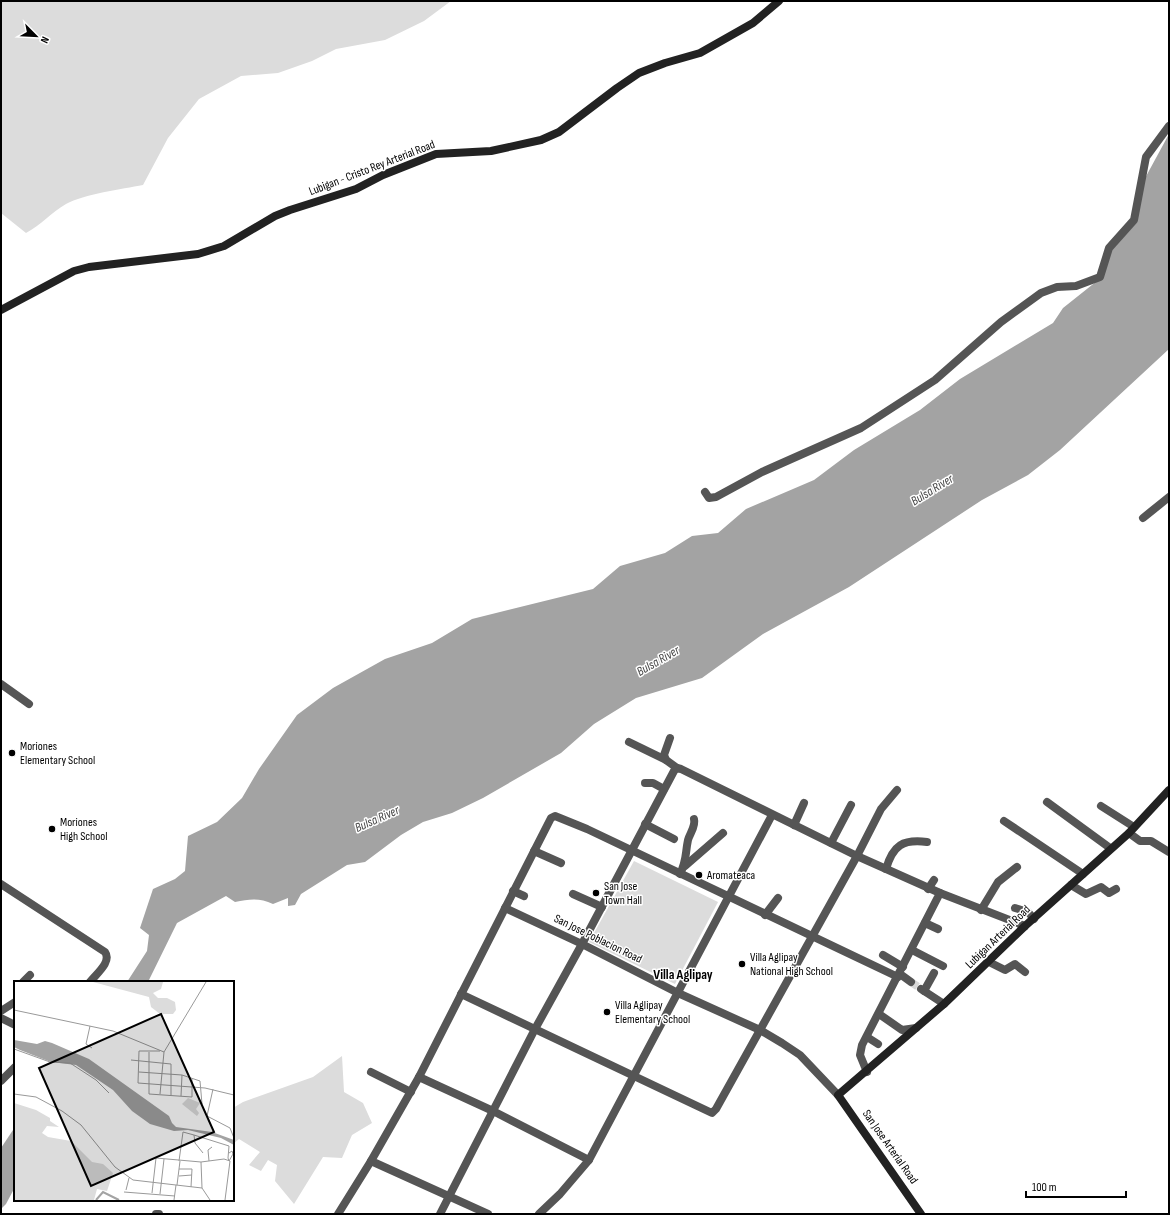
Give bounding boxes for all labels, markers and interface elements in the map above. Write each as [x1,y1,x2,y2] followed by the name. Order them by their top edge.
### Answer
[16,16,56,56] north arrow
[37,35,52,45] text: N
[307,137,437,199] street label: Lubigan - Cristo Rey Arterial Road
[908,470,957,509] water label: Bulsa River
[634,642,684,680] water label: Bulsa River
[20,739,95,768] place label: Moriones Elementary School
[7,748,17,758] marker: Moriones Elementary School
[352,802,403,836] water label: Bulsa River
[60,815,107,844] place label: Moriones High School
[47,824,57,834] marker: Moriones High School
[706,868,756,883] place label: Aromateaca
[694,870,704,880] marker: Aromateaca
[604,879,642,908] place label: San Jose Town Hall
[591,888,601,898] marker: San Jose Town Hall
[962,902,1034,972] street label: Lubigan Arterial Road
[551,911,645,967] street label: San Jose Poblacion Road
[750,950,833,979] place label: Villa Aglipay National High School
[737,959,747,969] marker: Villa Aglipay National High School
[653,966,713,983] district label: Villa Aglipay
[14,981,234,1201] inset map
[615,998,690,1027] place label: Villa Aglipay Elementary School
[602,1007,612,1017] marker: Villa Aglipay Elementary School
[859,1107,921,1187] street label: San Jose Arterial Road
[1026,1173,1126,1199] scale bar
[1032,1180,1057,1195] text: 100 m

